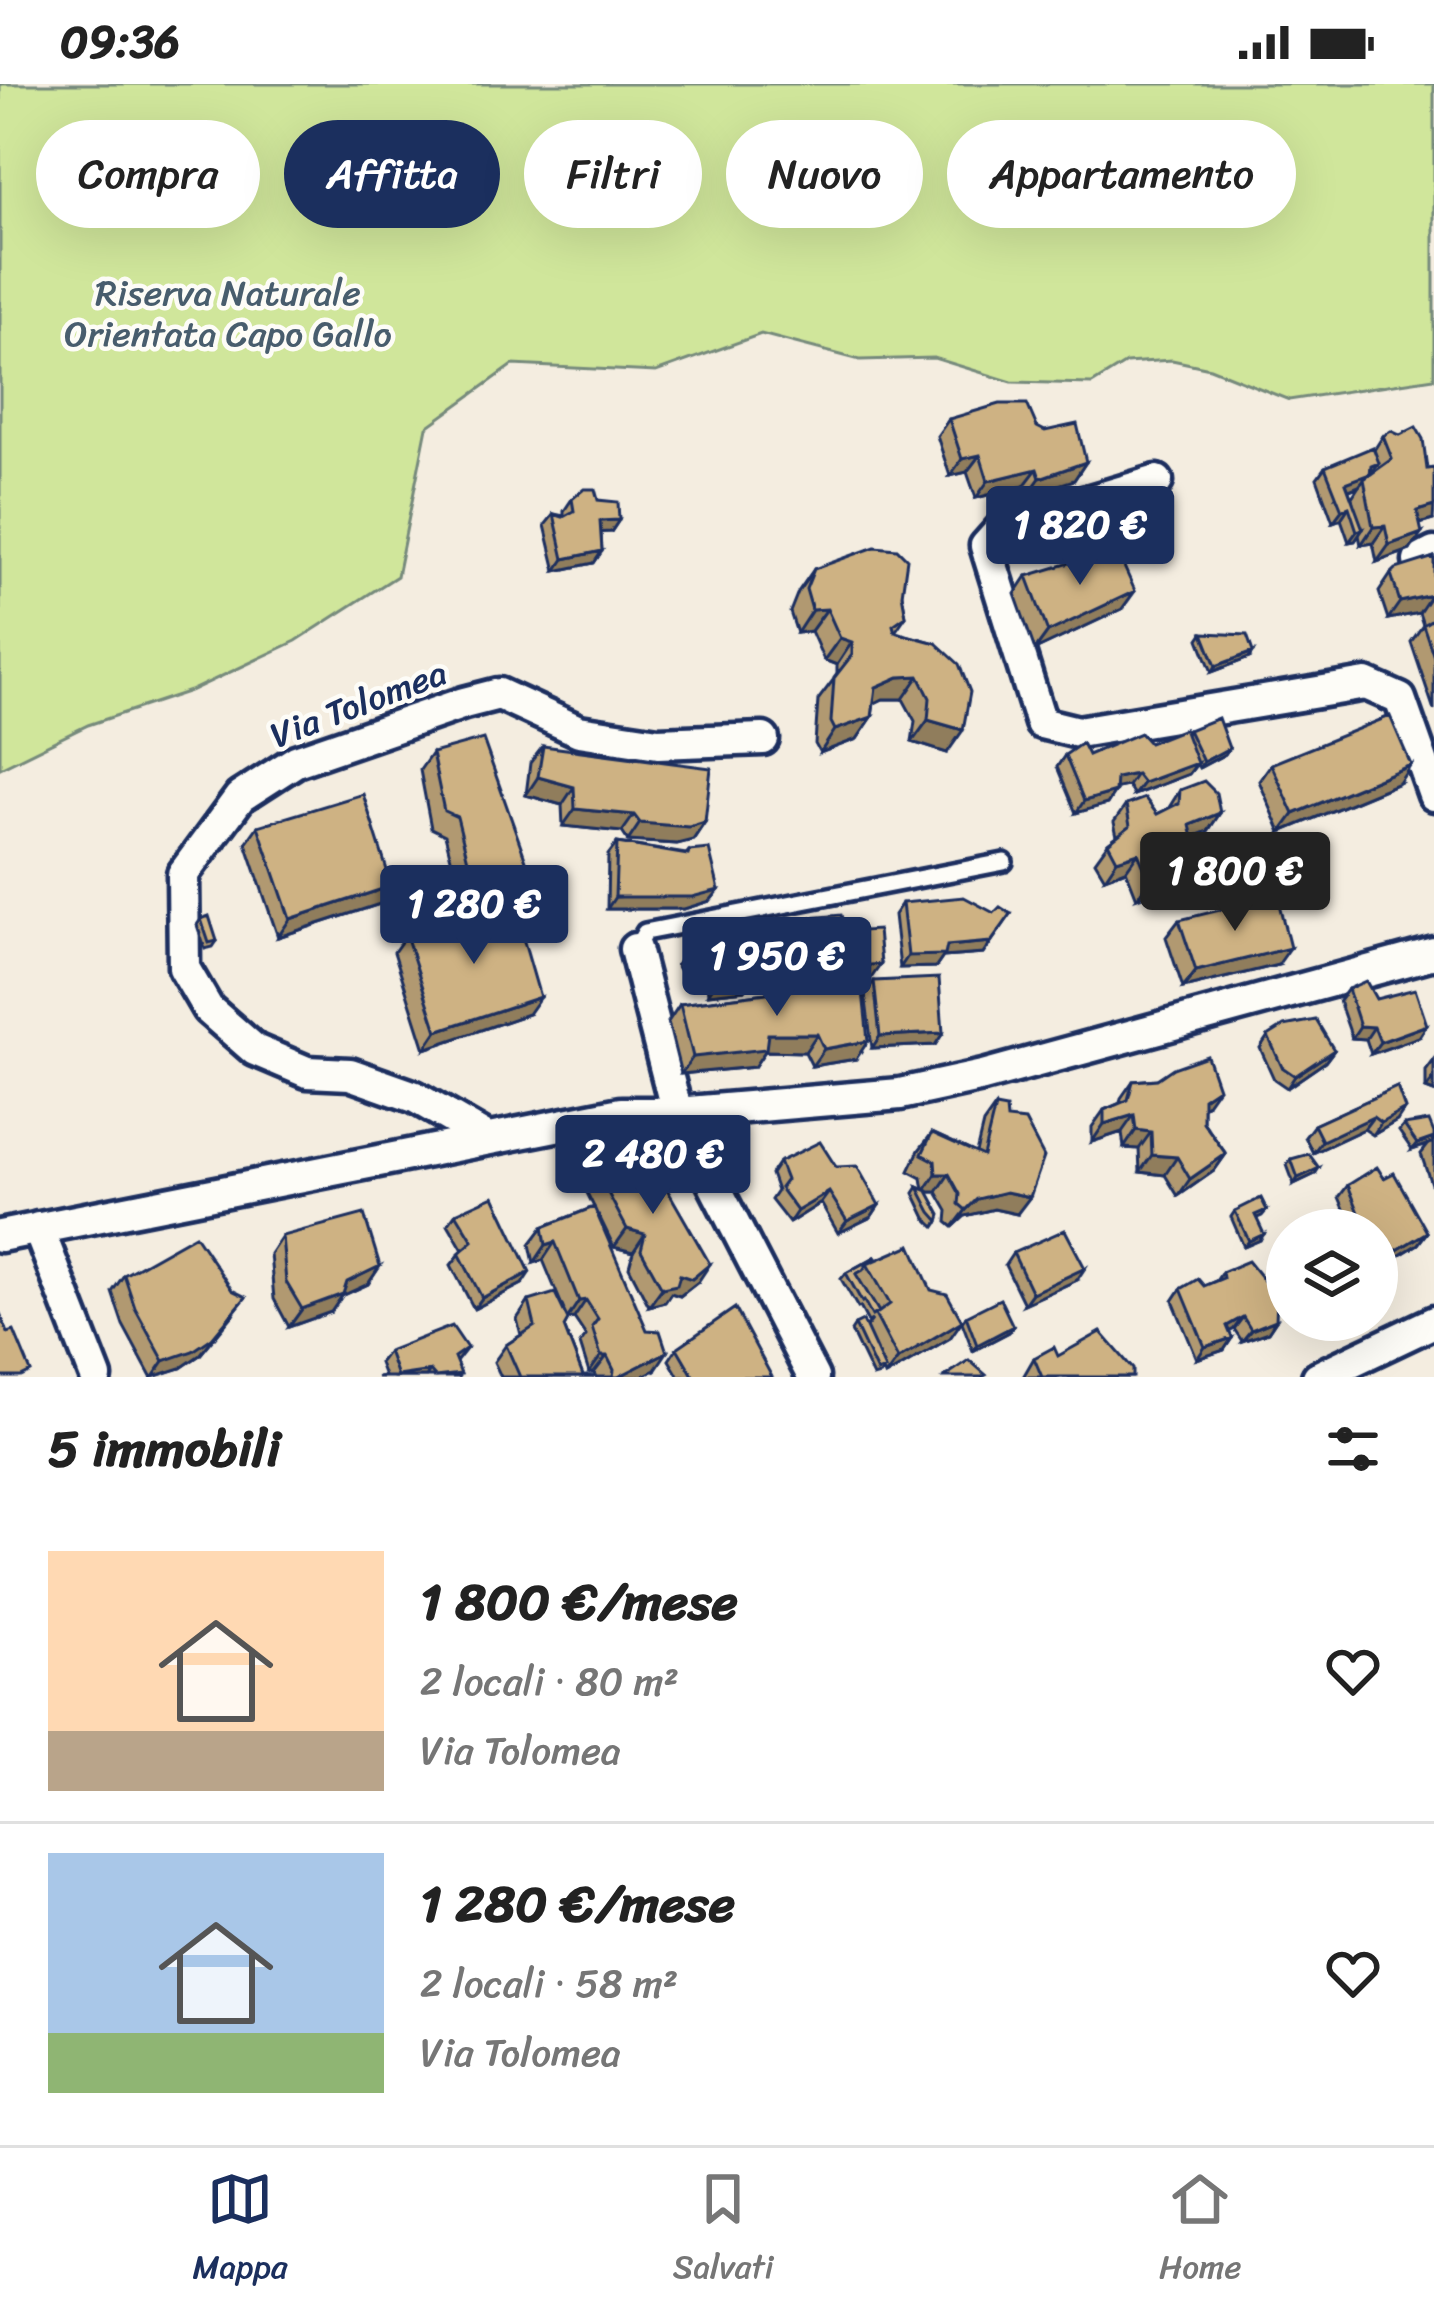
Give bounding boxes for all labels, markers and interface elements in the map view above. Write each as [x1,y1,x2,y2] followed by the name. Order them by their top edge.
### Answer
[60,2,180,82] text: 09:36
[36,120,260,228] chip: Compra
[284,120,500,228] chip: Affitta
[524,120,702,228] chip: Filtri
[726,120,923,228] chip: Nuovo
[947,120,1296,228] chip: Appartamento
[64,261,392,366] park label: Riserva Naturale Orientata Capo Gallo
[969,486,1191,588] pin: 1 820 €
[1013,490,1147,559] text: 1 820 €
[260,641,456,767] street label: Via Tolomea
[1124,832,1346,934] pin: 1 800 €
[1167,836,1303,905] text: 1 800 €
[363,865,585,967] pin: 1 280 €
[407,869,541,938] text: 1 280 €
[666,917,888,1019] pin: 1 950 €
[709,921,845,990] text: 1 950 €
[542,1115,764,1217] pin: 2 480 €
[582,1119,724,1188] text: 2 480 €
[1266,1209,1398,1341] map controls
[1266,1209,1398,1341] button: layers
[48,1404,281,1494] text: 5 immobili
[1320,1416,1386,1482] icon: filters
[420,1557,738,1647] text: 1 800 €/mese
[144,1599,288,1743] icon: home
[1320,1638,1386,1704] icon: heart
[420,1647,679,1716] text: 2 locali · 80 m²
[420,1716,621,1785] text: Via Tolomea
[420,1859,735,1949] text: 1 280 €/mese
[144,1901,288,2045] icon: home
[1320,1940,1386,2006] icon: heart
[420,1949,678,2018] text: 2 locali · 58 m²
[420,2018,621,2087] text: Via Tolomea
[193,2166,288,2296] tab: Mappa
[673,2166,774,2296] tab: Salvati
[1159,2166,1241,2296] tab: Home

